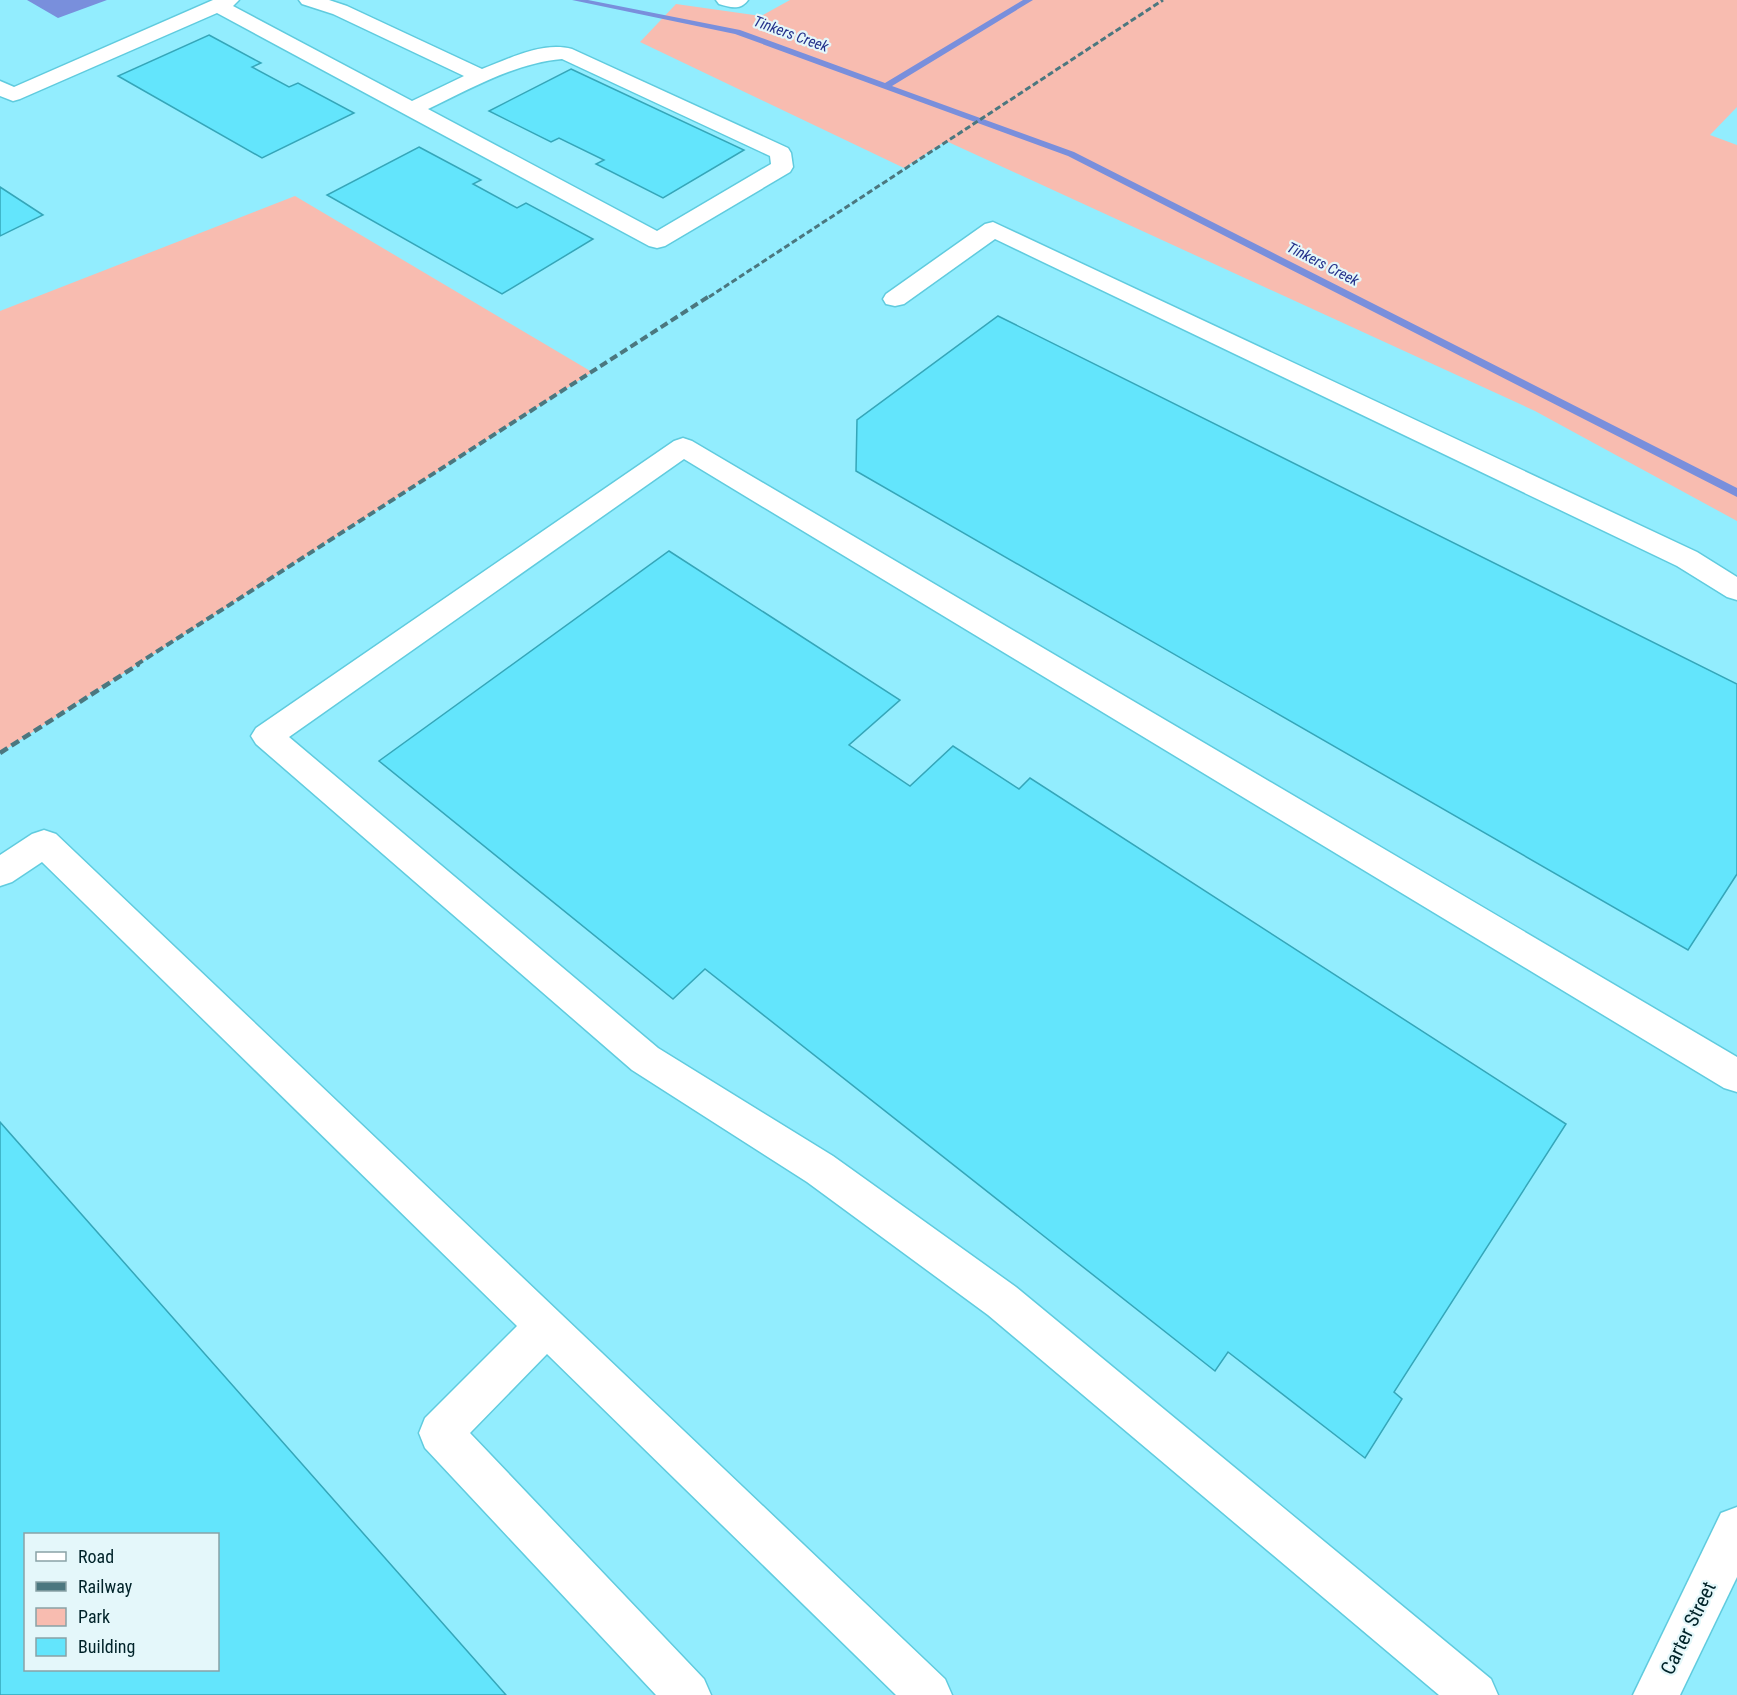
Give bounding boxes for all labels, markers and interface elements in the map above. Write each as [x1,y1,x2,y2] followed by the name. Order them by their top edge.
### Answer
[751,12,831,56] water label: Tinkers Creek
[1284,238,1362,290] water label: Tinkers Creek
[24,1533,219,1671] legend
[78,1546,114,1567] text: Road
[78,1576,133,1597] text: Railway
[1655,1578,1721,1678] street label: Carter Street
[78,1606,110,1627] text: Park
[78,1636,135,1657] text: Building

